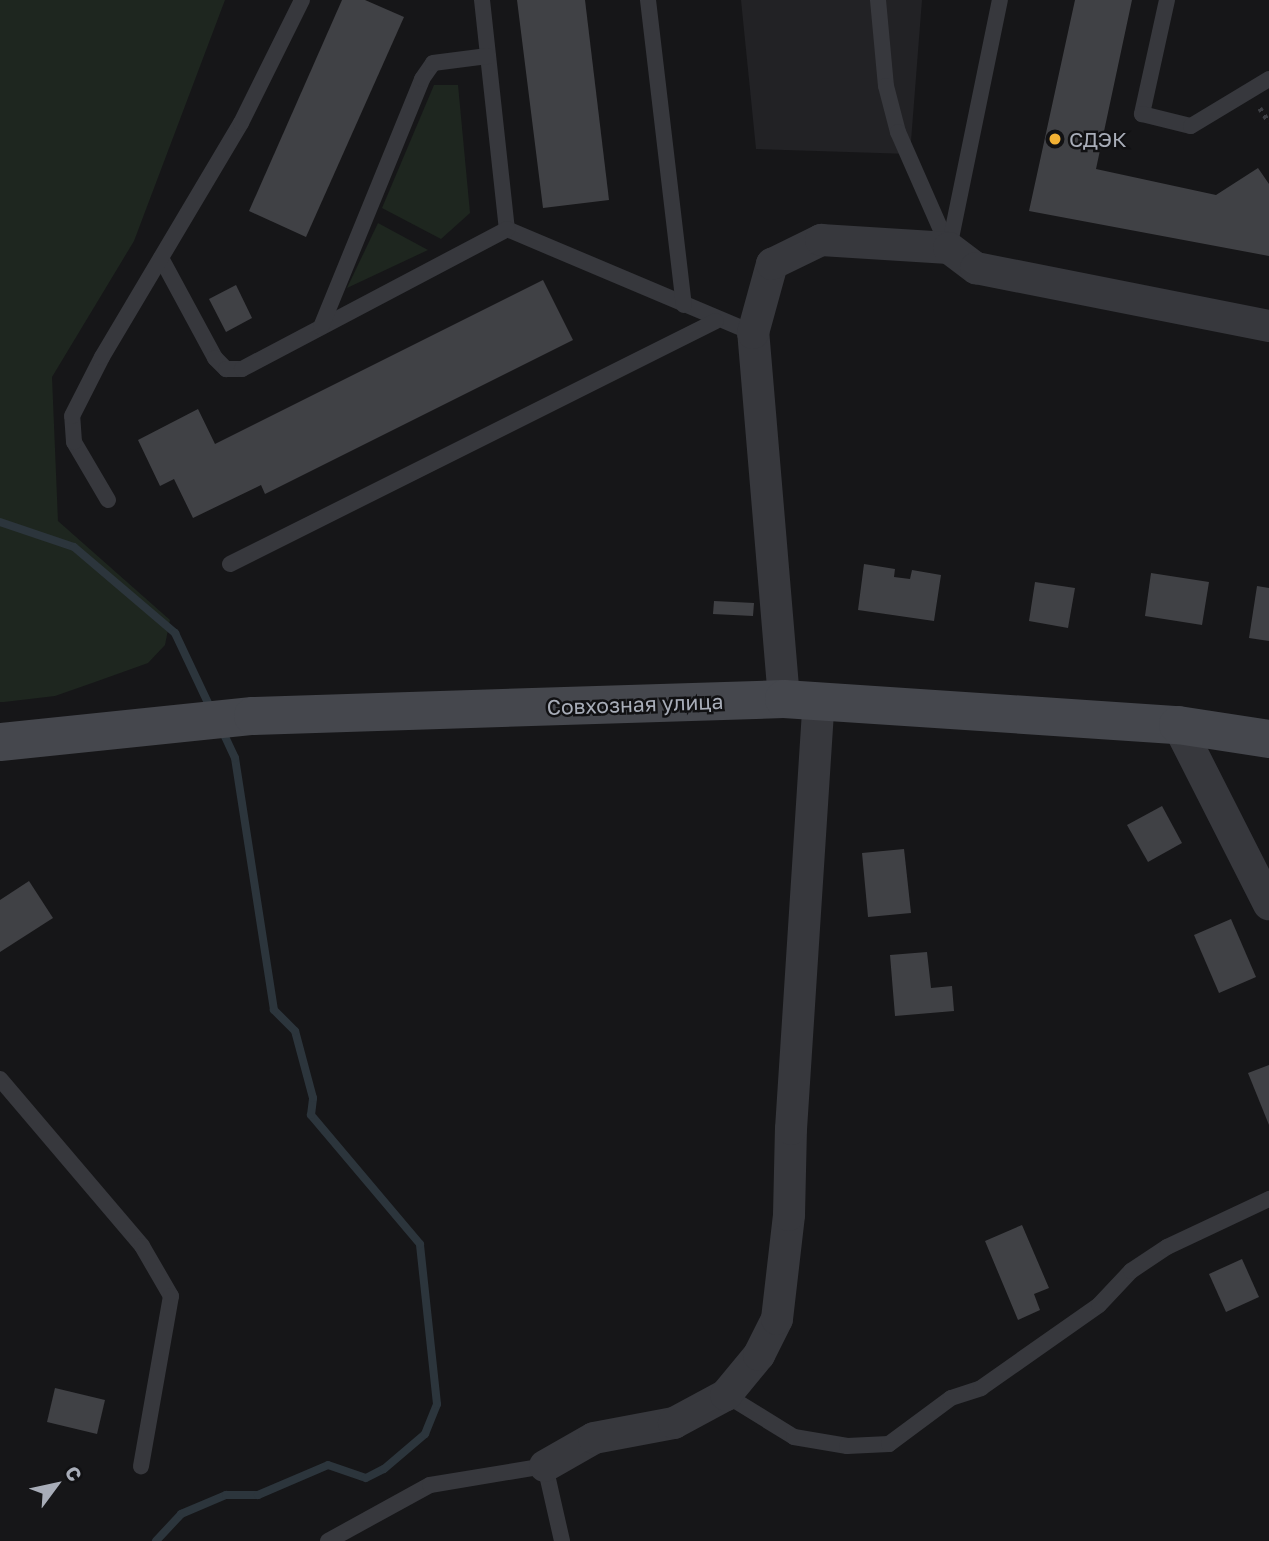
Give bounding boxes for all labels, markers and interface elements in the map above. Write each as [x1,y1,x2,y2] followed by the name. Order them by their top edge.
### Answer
[1069,126,1127,152] place label: СДЭК
[1047,131,1063,147] marker: СДЭК
[546,688,724,720] street label: Совхозная улица
[21,1450,91,1520] north arrow
[61,1461,87,1485] text: С

